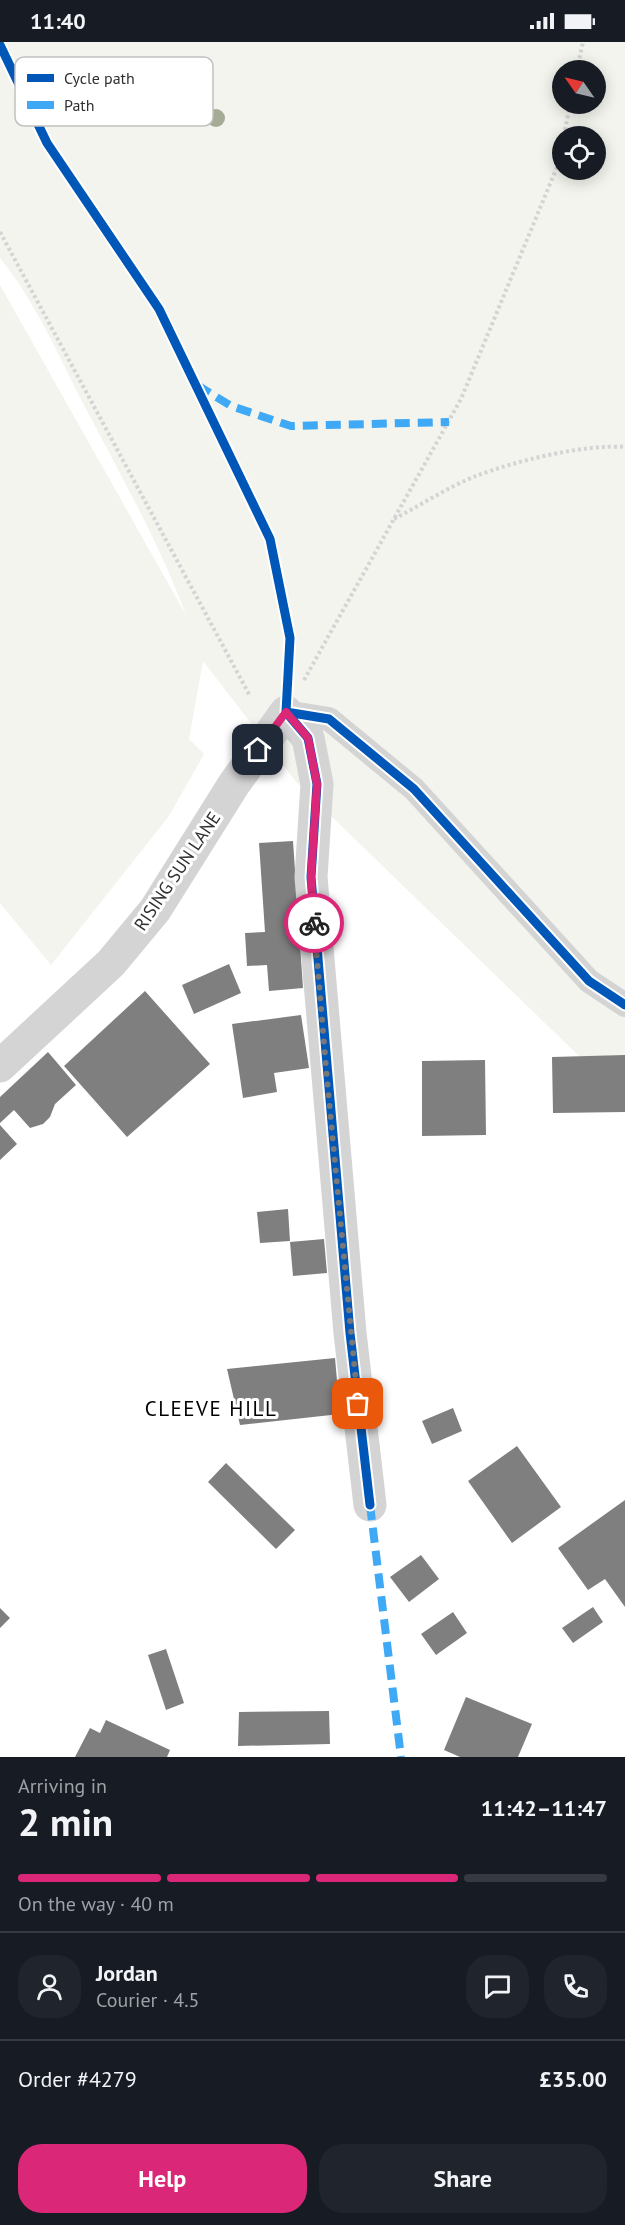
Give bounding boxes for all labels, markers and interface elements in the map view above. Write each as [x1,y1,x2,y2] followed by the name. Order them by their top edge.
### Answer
[30,7,86,35] text: 11:40
[15,57,213,126] legend
[552,60,606,114] north arrow
[552,60,606,180] map controls
[64,68,135,88] text: Cycle path
[64,95,95,115] text: Path
[552,126,606,180] button: locate
[232,724,283,775] pin
[241,733,274,766] icon: home
[129,807,225,935] street label: RISING SUN LANE
[284,893,344,953] courier
[298,907,331,940] icon: bike
[332,1378,383,1429] pin
[341,1387,374,1420] icon: bag
[145,1395,277,1422] district label: CLEEVE HILL
[18,1773,107,1799] text: Arriving in
[481,1794,607,1822] text: 11:42–11:47
[18,1796,113,1847] text: 2 min
[18,1891,174,1917] text: On the way · 40 m
[18,1955,81,2018] button: person
[466,1955,529,2018] button: chat
[544,1955,607,2018] button: phone
[96,1959,158,1987] text: Jordan
[96,1987,199,2013] text: Courier · 4.5
[18,2065,137,2093] text: Order #4279
[539,2065,607,2093] text: £35.00
[18,2144,307,2213] button: Help
[319,2144,607,2213] button: Share

